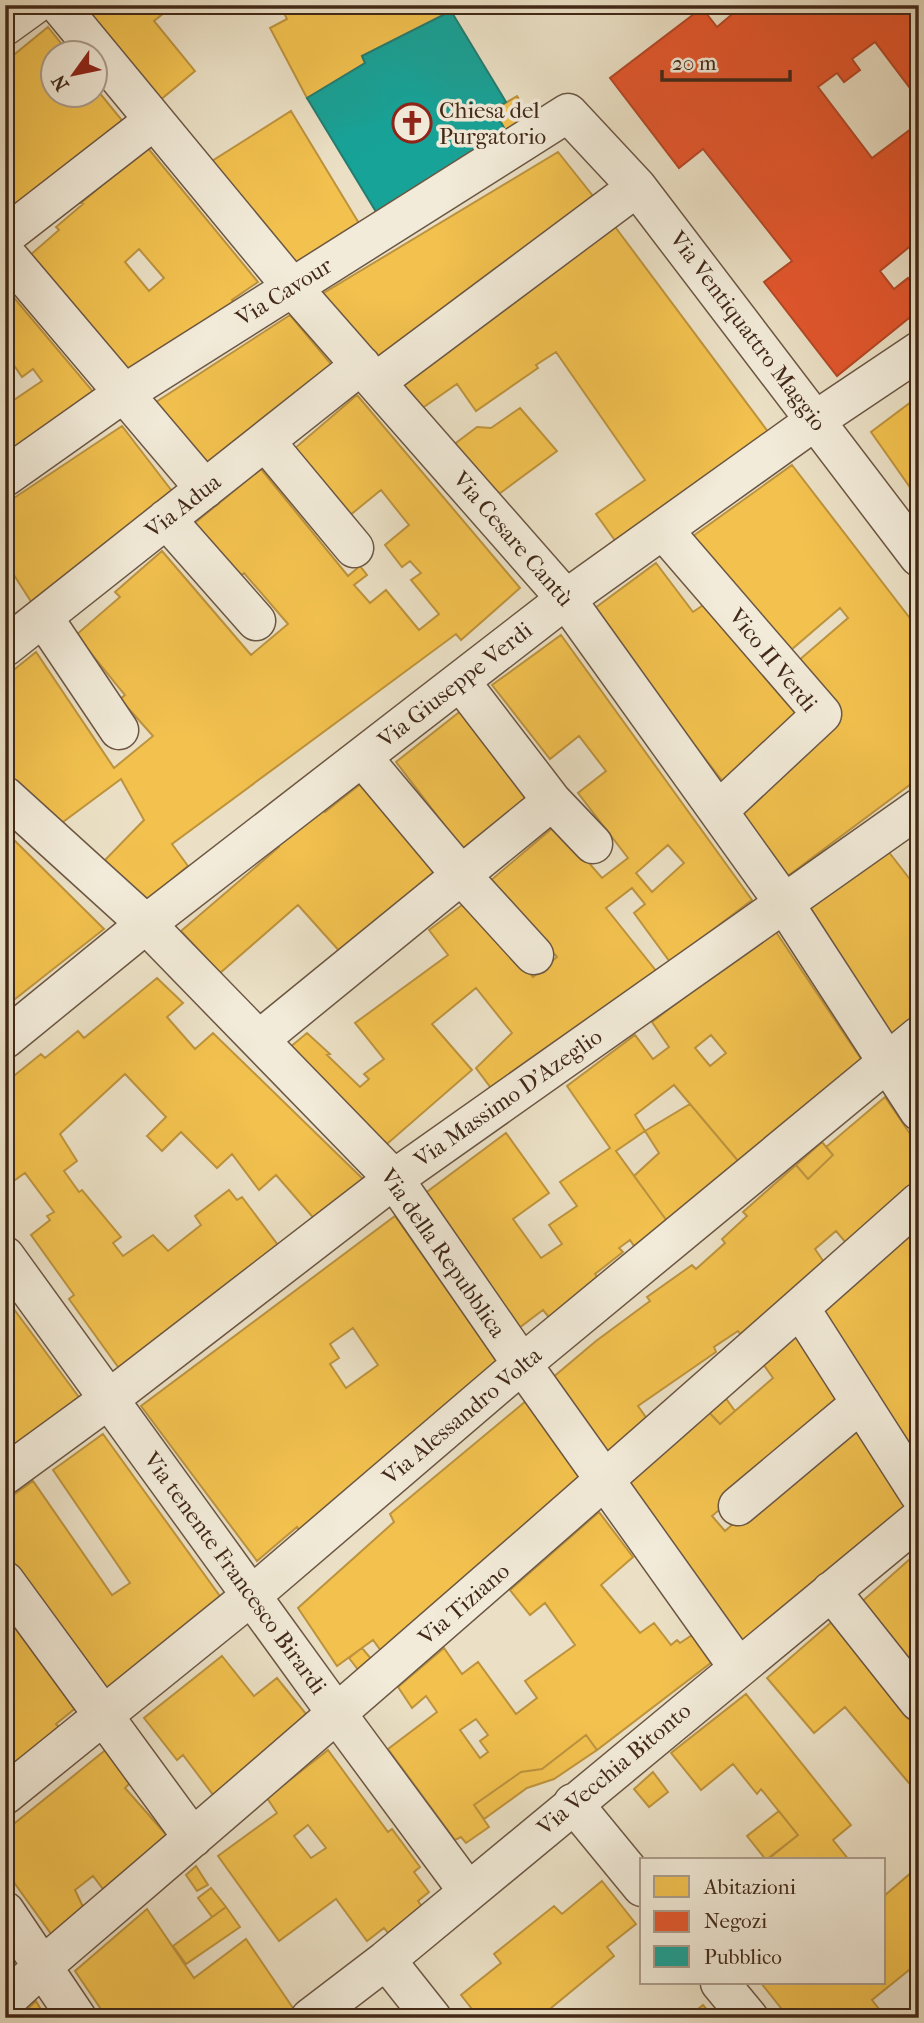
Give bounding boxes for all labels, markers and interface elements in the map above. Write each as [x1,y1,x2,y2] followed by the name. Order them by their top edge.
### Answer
[38,38,108,108] north arrow
[662,38,789,82] scale bar
[672,51,717,75] text: 20 m
[47,70,74,95] text: N
[439,97,546,150] place label: Chiesa del Purgatorio
[391,102,433,144] church icon: Chiesa del Purgatorio
[663,225,832,436] street label: Via Ventiquattro Maggio
[230,252,337,333] street label: Via Cavour
[446,465,579,612] street label: Via Cesare Cantù
[139,468,226,544] street label: Via Adua
[723,602,823,717] street label: Vico II Verdi
[372,616,538,754] street label: Via Giuseppe Verdi
[408,1023,607,1174] street label: Via Massimo D'Azeglio
[374,1163,512,1343] street label: Via della Repubblica
[376,1341,547,1491] street label: Via Alessandro Volta
[137,1446,332,1700] street label: Via tenente Francesco Birardi
[412,1557,515,1651] street label: Via Tiziano
[531,1697,696,1842] street label: Via Vecchia Bitonto
[640,1858,886,1984] legend
[703,1875,796,1899] text: Abitazioni
[704,1909,767,1933] text: Negozi
[704,1945,782,1969] text: Pubblico

